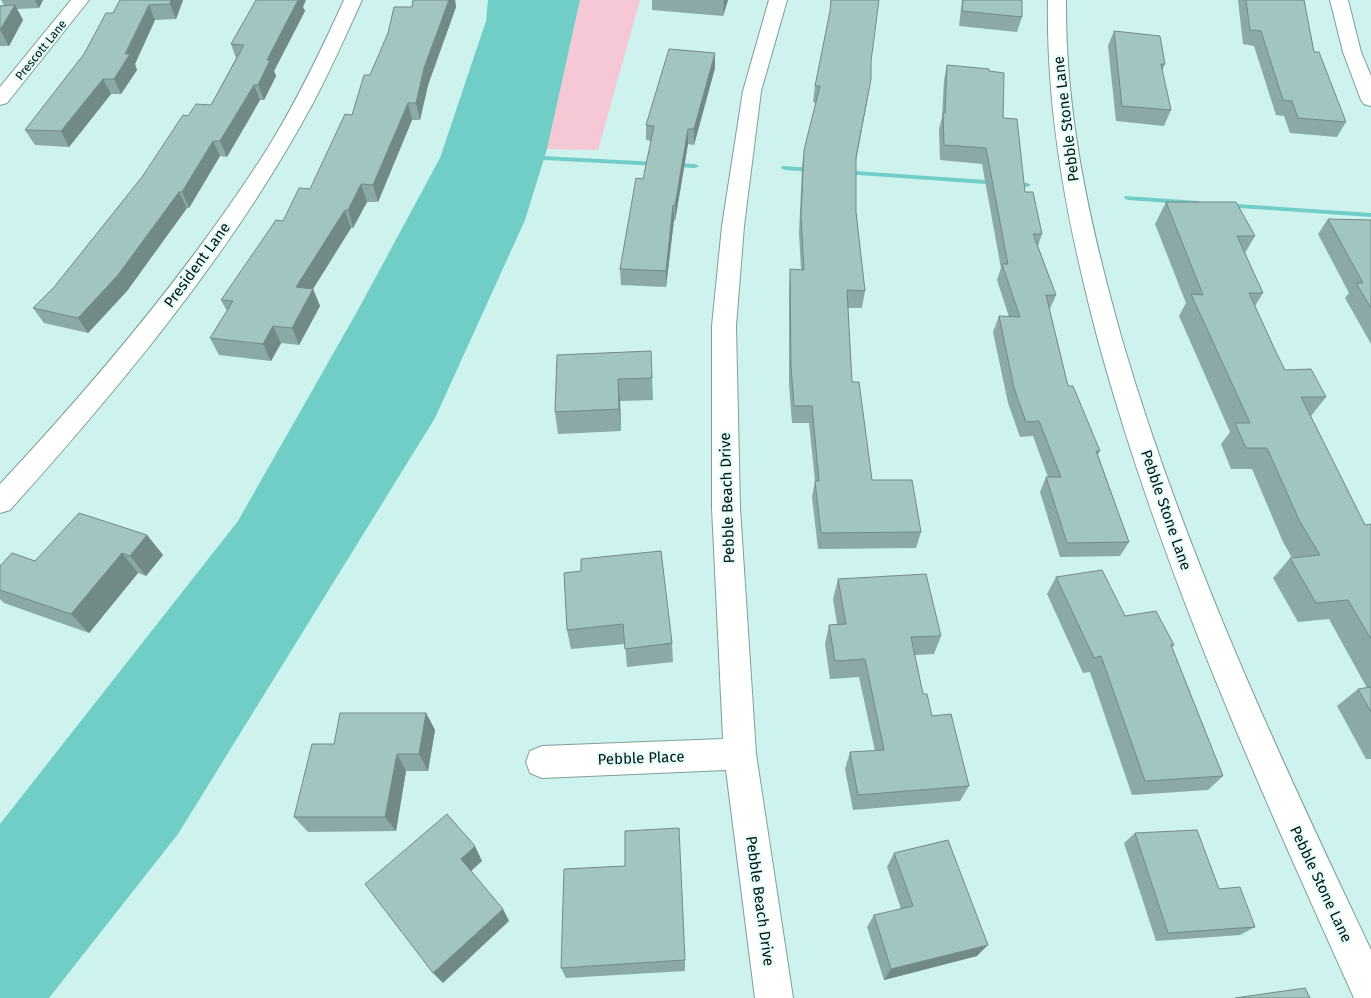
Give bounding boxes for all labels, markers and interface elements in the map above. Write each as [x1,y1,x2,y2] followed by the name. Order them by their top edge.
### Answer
[12,17,70,83] street label: Prescott Lane
[1049,55,1083,183] street label: Pebble Stone Lane
[160,219,234,311] street label: President Lane
[716,432,738,564] street label: Pebble Beach Drive
[1137,447,1195,573] street label: Pebble Stone Lane
[597,747,685,769] street label: Pebble Place
[1286,823,1356,945] street label: Pebble Stone Lane
[742,835,778,967] street label: Pebble Beach Drive

